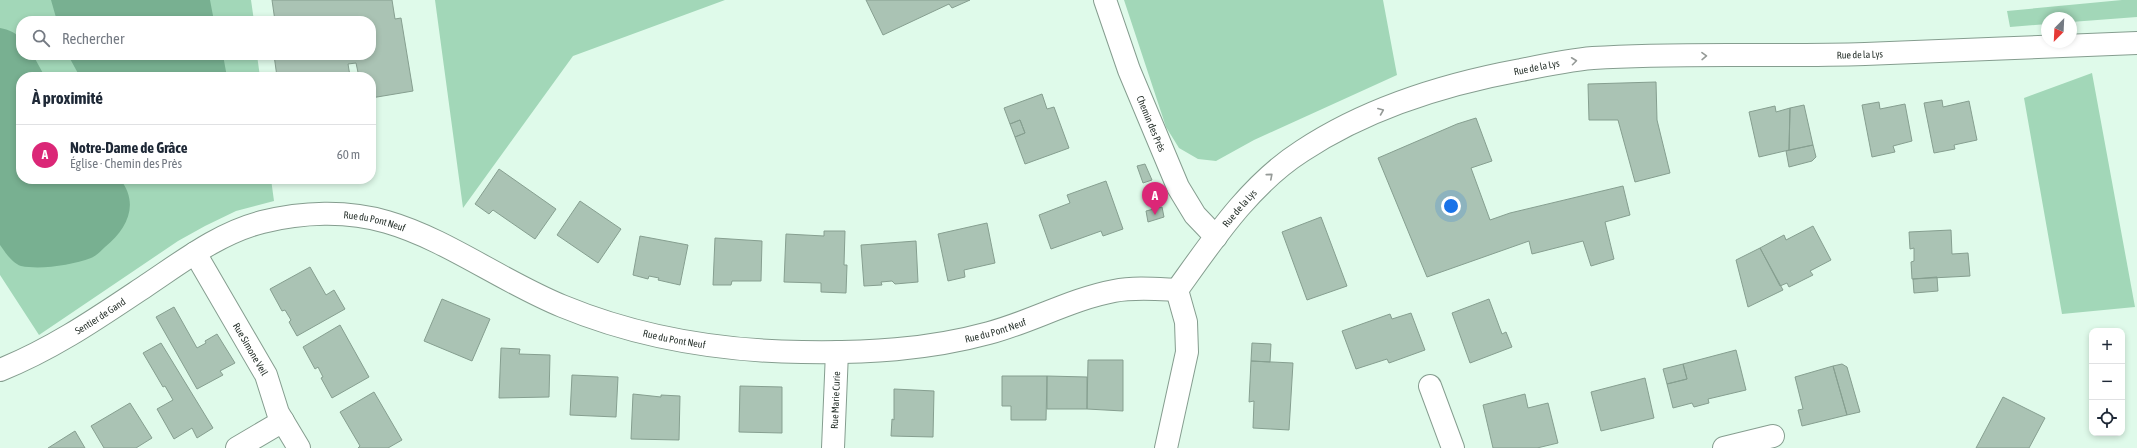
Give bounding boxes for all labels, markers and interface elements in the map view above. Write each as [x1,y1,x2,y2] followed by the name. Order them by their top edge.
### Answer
[2041,12,2077,48] north arrow
[16,16,376,60] search box
[30,27,52,49] icon: search
[62,30,124,47] text: Rechercher
[1836,48,1884,60] street label: Rue de la Lys
[1701,52,1707,60] one-way arrow
[1571,56,1577,65] one-way arrow
[1513,57,1561,77] street label: Rue de la Lys
[32,88,103,108] text: À proximité
[1135,94,1168,154] street label: Chemin des Près
[1377,108,1385,116] one-way arrow
[70,139,188,156] text: Notre-Dame de Grâce
[42,147,48,162] text: A
[337,147,360,162] text: 60 m
[70,156,182,171] text: Église · Chemin des Près
[1265,174,1272,181] one-way arrow
[1142,182,1168,215] pin: A
[1220,186,1259,229] street label: Rue de la Lys
[1441,196,1461,216] your location
[343,209,407,233] street label: Rue du Pont Neuf
[73,295,128,336] street label: Sentier de Gand
[964,316,1028,344] street label: Rue du Pont Neuf
[231,321,271,378] street label: Rue Simone Veil
[642,327,707,350] street label: Rue du Pont Neuf
[2089,328,2125,436] map controls
[2089,328,2125,364] button: +
[2089,364,2125,400] button: −
[828,371,842,429] street label: Rue Marie Curie
[2089,400,2125,436] button: locate

